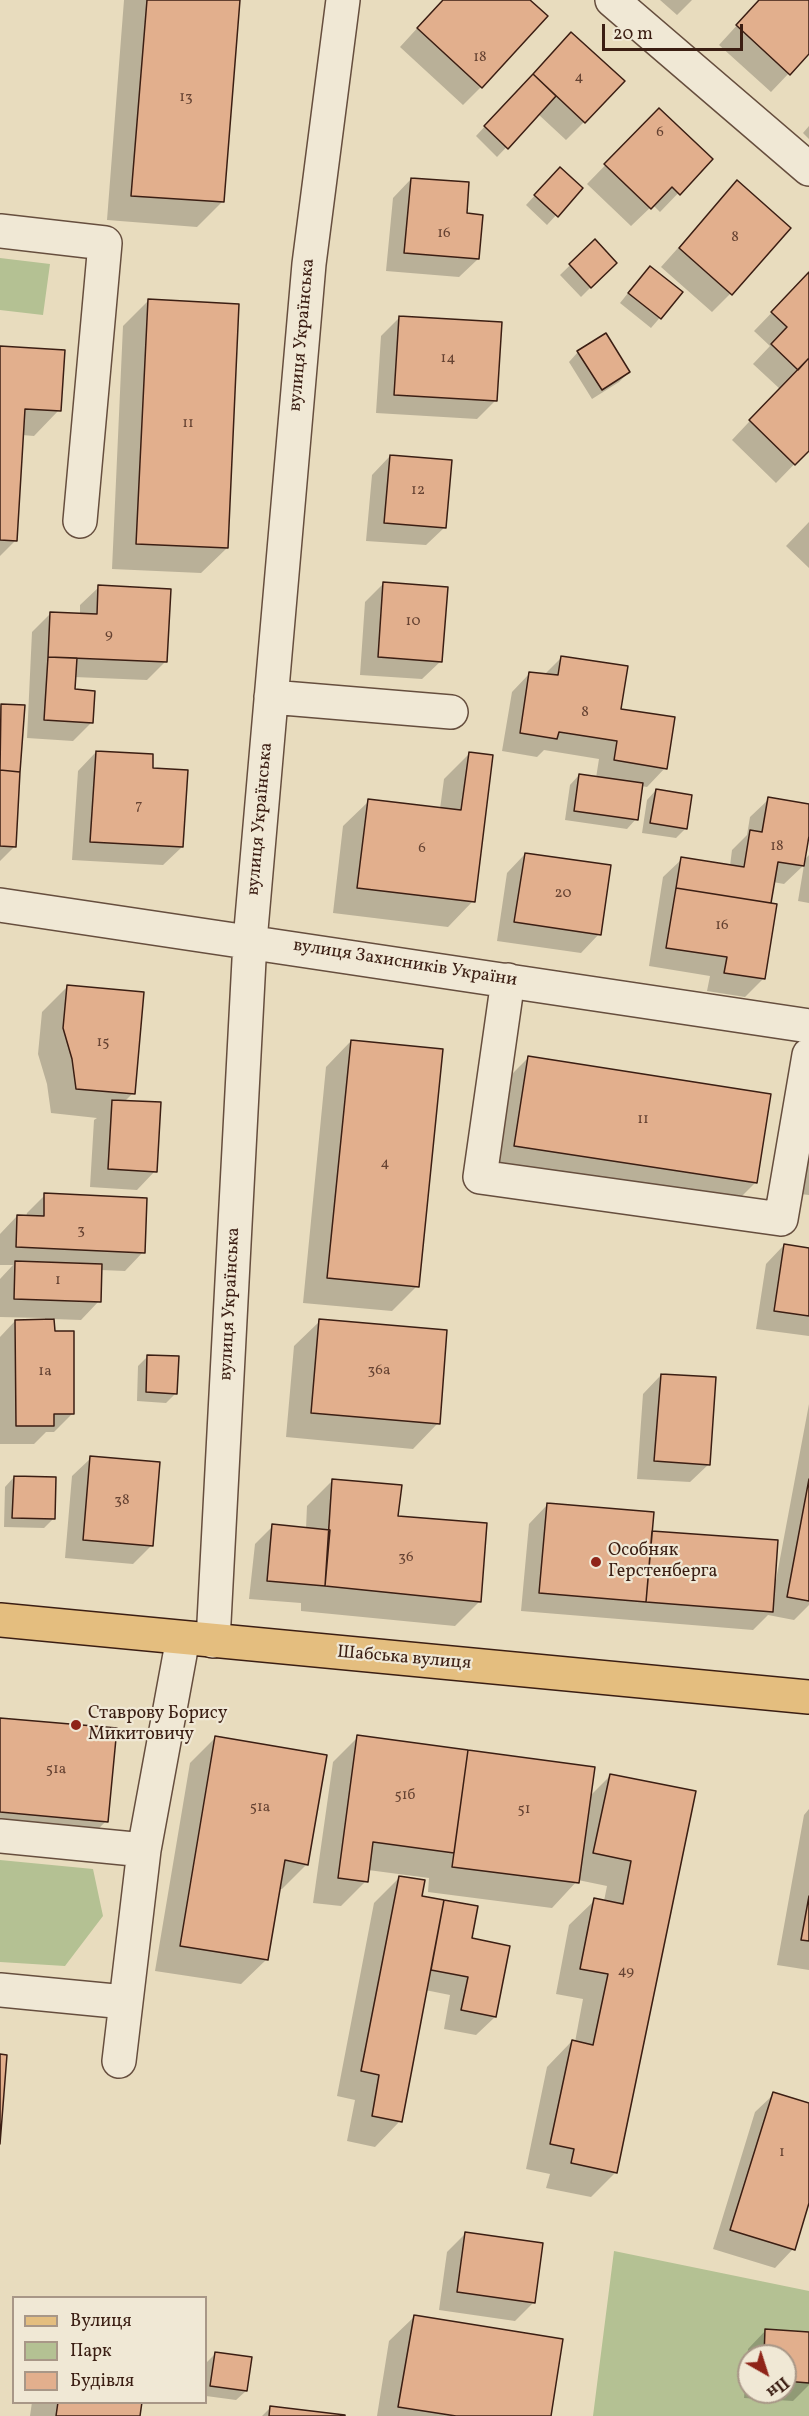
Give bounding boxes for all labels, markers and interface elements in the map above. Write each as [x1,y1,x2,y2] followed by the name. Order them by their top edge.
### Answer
[605,12,746,50] scale bar
[613,22,653,47] text: 20 m
[473,49,487,67] house number: 18
[575,69,583,87] house number: 4
[179,89,193,107] house number: 13
[656,124,664,142] house number: 6
[437,225,451,243] house number: 16
[731,229,739,247] house number: 8
[286,258,320,412] street label: вулиця Українська
[441,350,455,368] house number: 14
[182,415,194,433] house number: 11
[411,482,425,500] house number: 12
[406,613,420,631] house number: 10
[105,626,113,644] house number: 9
[581,704,589,722] house number: 8
[244,742,278,896] street label: вулиця Українська
[135,797,143,815] house number: 7
[770,838,784,856] house number: 18
[418,840,426,858] house number: 6
[555,885,571,903] house number: 20
[715,917,729,935] house number: 16
[292,936,518,992] street label: вулиця Захисників України
[96,1034,110,1052] house number: 15
[637,1111,649,1129] house number: 11
[381,1155,389,1173] house number: 4
[77,1222,85,1240] house number: 3
[216,1227,246,1381] street label: вулиця Українська
[55,1272,61,1290] house number: 1
[368,1362,390,1380] house number: 36а
[38,1363,52,1381] house number: 1а
[114,1492,130,1510] house number: 38
[608,1541,718,1584] place label: Особняк Герстенберга
[398,1549,414,1567] house number: 36
[589,1555,603,1569] marker: Особняк Герстенберга
[336,1642,472,1676] street label: Шабська вулиця
[88,1704,228,1746] place label: Ставрову Борису Микитовичу
[69,1718,83,1732] marker: Ставрову Борису Микитовичу
[46,1761,66,1779] house number: 51а
[395,1787,415,1805] house number: 51б
[250,1799,270,1817] house number: 51а
[517,1801,531,1819] house number: 51
[618,1963,634,1981] house number: 49
[779,2144,785,2162] house number: 1
[12,2296,207,2404] legend
[70,2309,132,2334] text: Вулиця
[70,2339,112,2364] text: Парк
[737,2344,797,2404] north arrow
[70,2369,134,2394] text: Будівля
[761,2371,793,2402] text: Пн

